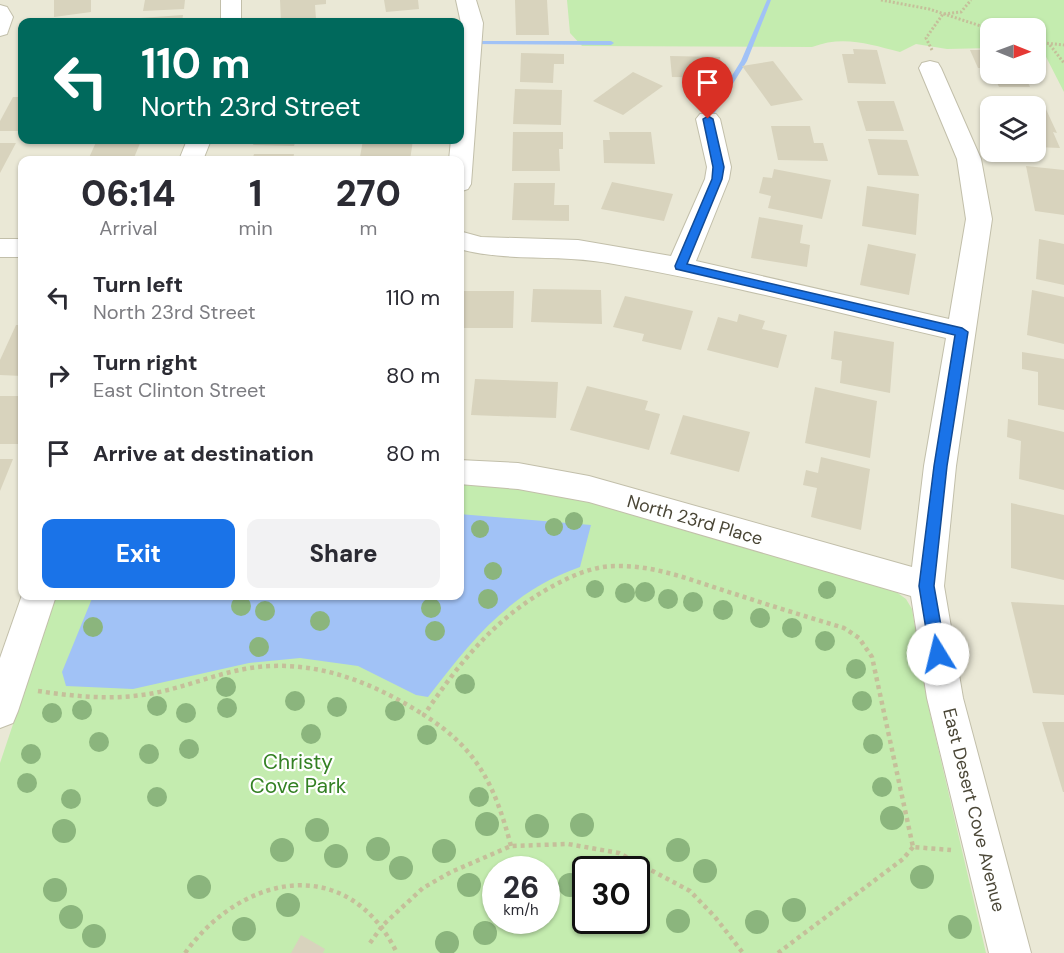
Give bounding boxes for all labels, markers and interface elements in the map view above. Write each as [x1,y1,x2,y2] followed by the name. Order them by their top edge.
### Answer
[980,18,1046,84] north arrow
[980,18,1046,162] map controls
[141,36,251,91] text: 110 m
[42,42,120,120] icon: left
[682,57,733,119] pin
[691,66,724,99] icon: arrive
[141,89,361,124] text: North 23rd Street
[980,96,1046,162] button: layers
[81,170,176,217] text: 06:14
[249,170,262,217] text: 1
[336,170,401,217] text: 270
[99,215,157,241] text: Arrival
[239,215,273,241] text: min
[359,215,377,241] text: m
[93,270,183,299] text: Turn left
[42,281,75,314] icon: left
[386,283,440,312] text: 110 m
[93,299,256,325] text: North 23rd Street
[93,348,198,377] text: Turn right
[42,359,75,392] icon: right
[386,361,440,390] text: 80 m
[93,377,266,403] text: East Clinton Street
[42,437,75,470] icon: arrive
[93,439,314,468] text: Arrive at destination
[386,439,440,468] text: 80 m
[624,489,766,551] street label: North 23rd Place
[42,519,235,588] button: Exit
[247,519,440,588] button: Share
[906,622,970,686] position arrow
[937,706,1011,914] street label: East Desert Cove Avenue
[250,748,347,800] park label: Christy Cove Park
[572,856,650,934] speed limit sign: 30
[503,868,539,907] text: 26
[503,900,539,920] text: km/h

